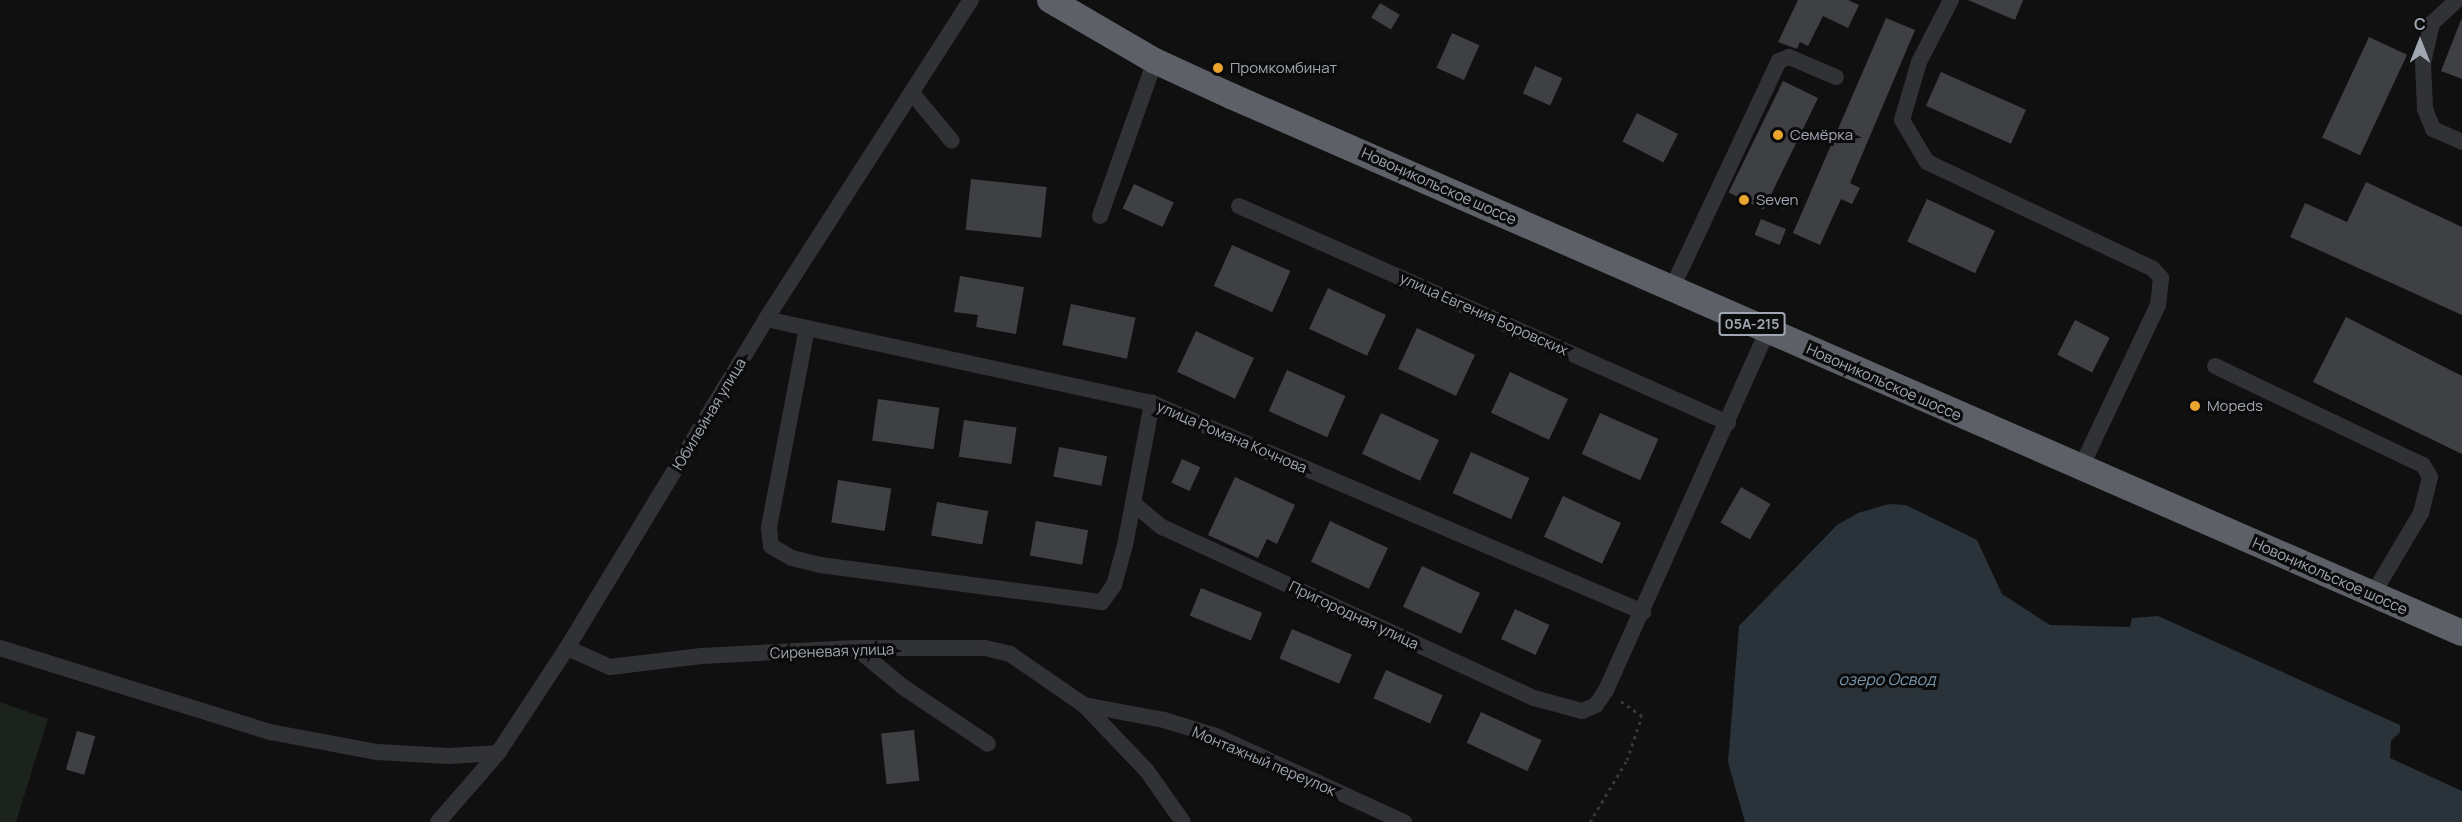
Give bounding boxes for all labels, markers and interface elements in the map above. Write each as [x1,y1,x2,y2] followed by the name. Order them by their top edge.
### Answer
[2390,12,2450,72] north arrow
[2414,13,2426,35] text: С
[1230,59,1337,77] place label: Промкомбинат
[1211,61,1225,75] marker: Промкомбинат
[1790,126,1853,144] place label: Семёрка
[1771,128,1785,142] marker: Семёрка
[1359,144,1519,228] street label: Новоникольское шоссе
[1756,191,1798,209] place label: Seven
[1737,193,1751,207] marker: Seven
[1397,269,1571,359] street label: улица Евгения Боровских
[1718,313,1786,335] road number: 05А-215
[1804,340,1964,424] street label: Новоникольское шоссе
[668,355,750,473] street label: Юбилейная улица
[1154,397,1310,477] street label: улица Романа Кочнова
[2207,397,2263,415] place label: Mopeds
[2188,399,2202,413] marker: Mopeds
[2250,534,2410,618] street label: Новоникольское шоссе
[1286,577,1422,653] street label: Пригородная улица
[769,640,895,662] street label: Сиреневая улица
[1839,669,1935,689] water label: озеро Освод
[1189,723,1339,799] street label: Монтажный переулок

